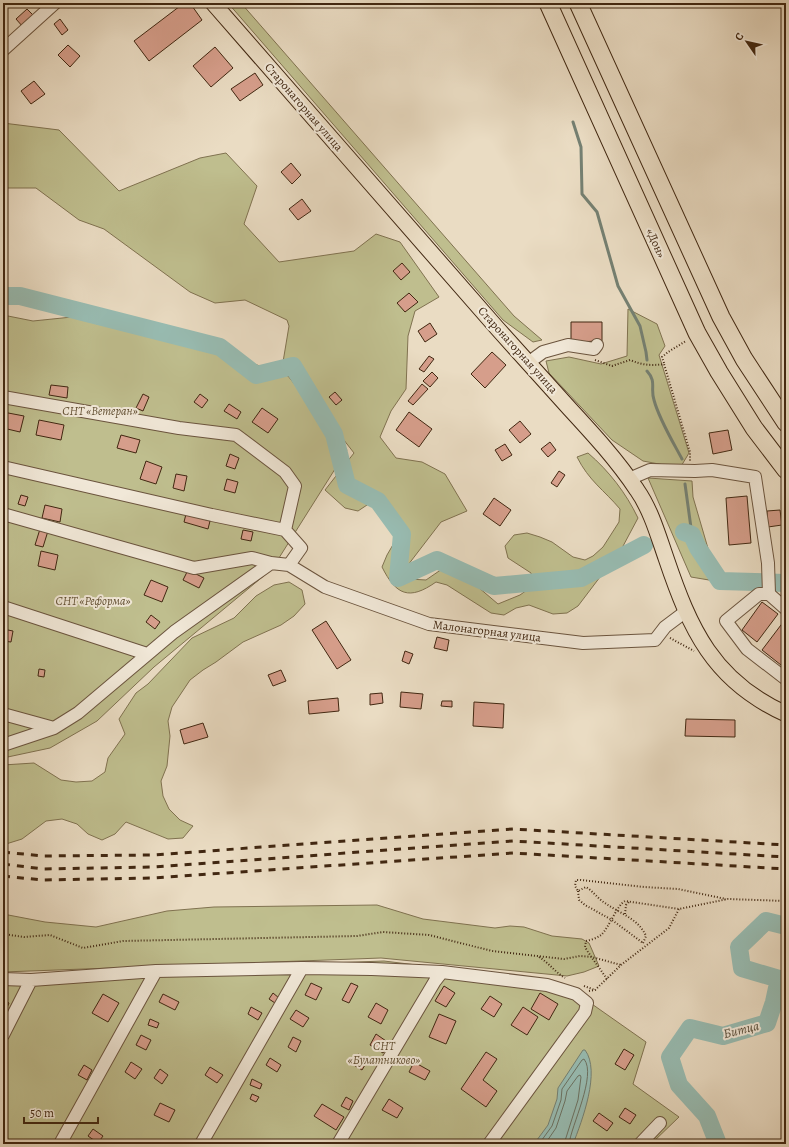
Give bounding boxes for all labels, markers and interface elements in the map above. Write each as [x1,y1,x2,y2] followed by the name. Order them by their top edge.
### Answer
[727,22,767,62] north arrow
[731,30,747,44] text: С
[261,59,347,155] street label: Старонагорная улица
[642,226,670,260] street label: «Дон»
[475,303,562,397] street label: Старонагорная улица
[62,403,138,419] park label: СНТ «Ветеран»
[56,593,130,609] park label: СНТ «Реформа»
[432,616,542,646] street label: Малонагорная улица
[721,1017,761,1042] water label: Битца
[348,1038,420,1068] park label: СНТ «Булатниково»
[24,1099,98,1125] scale bar
[30,1105,54,1121] text: 50 m

